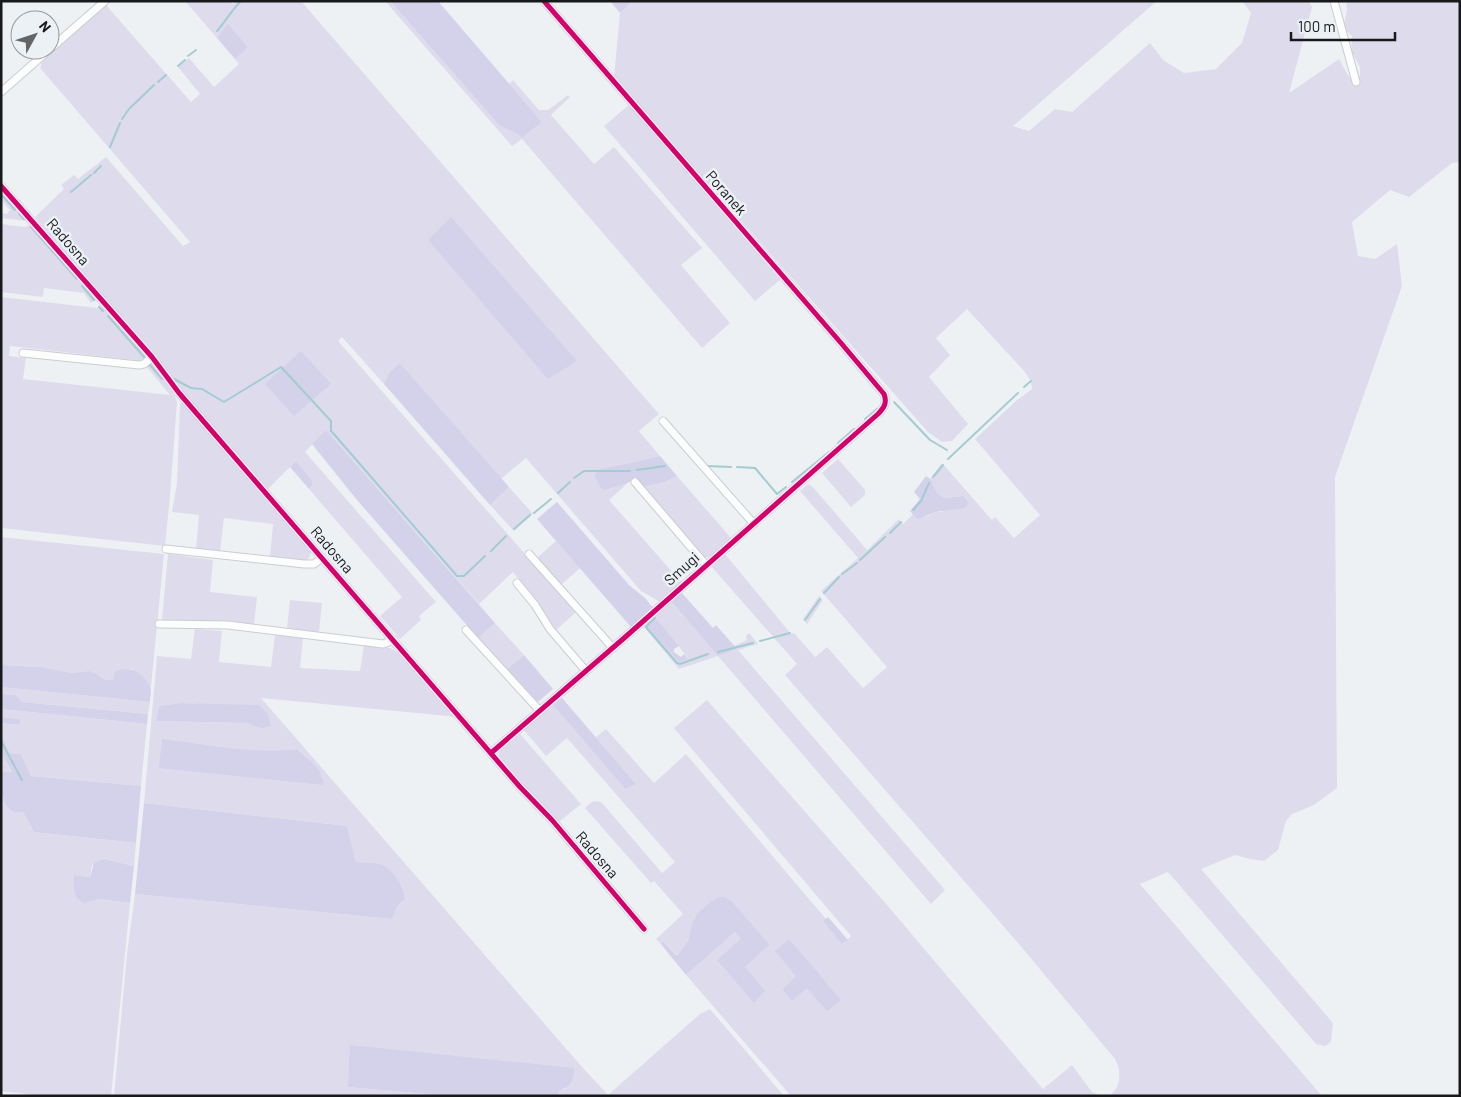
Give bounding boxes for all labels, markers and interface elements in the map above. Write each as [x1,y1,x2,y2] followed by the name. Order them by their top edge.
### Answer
[10,10,60,60] north arrow
[1291,10,1395,42] scale bar
[36,17,55,35] text: N
[1298,17,1336,35] text: 100 m
[702,166,751,219] street label: Poranek
[44,214,94,268] street label: Radosna
[308,522,358,576] street label: Radosna
[660,548,703,589] street label: Smugi
[573,827,623,881] street label: Radosna

